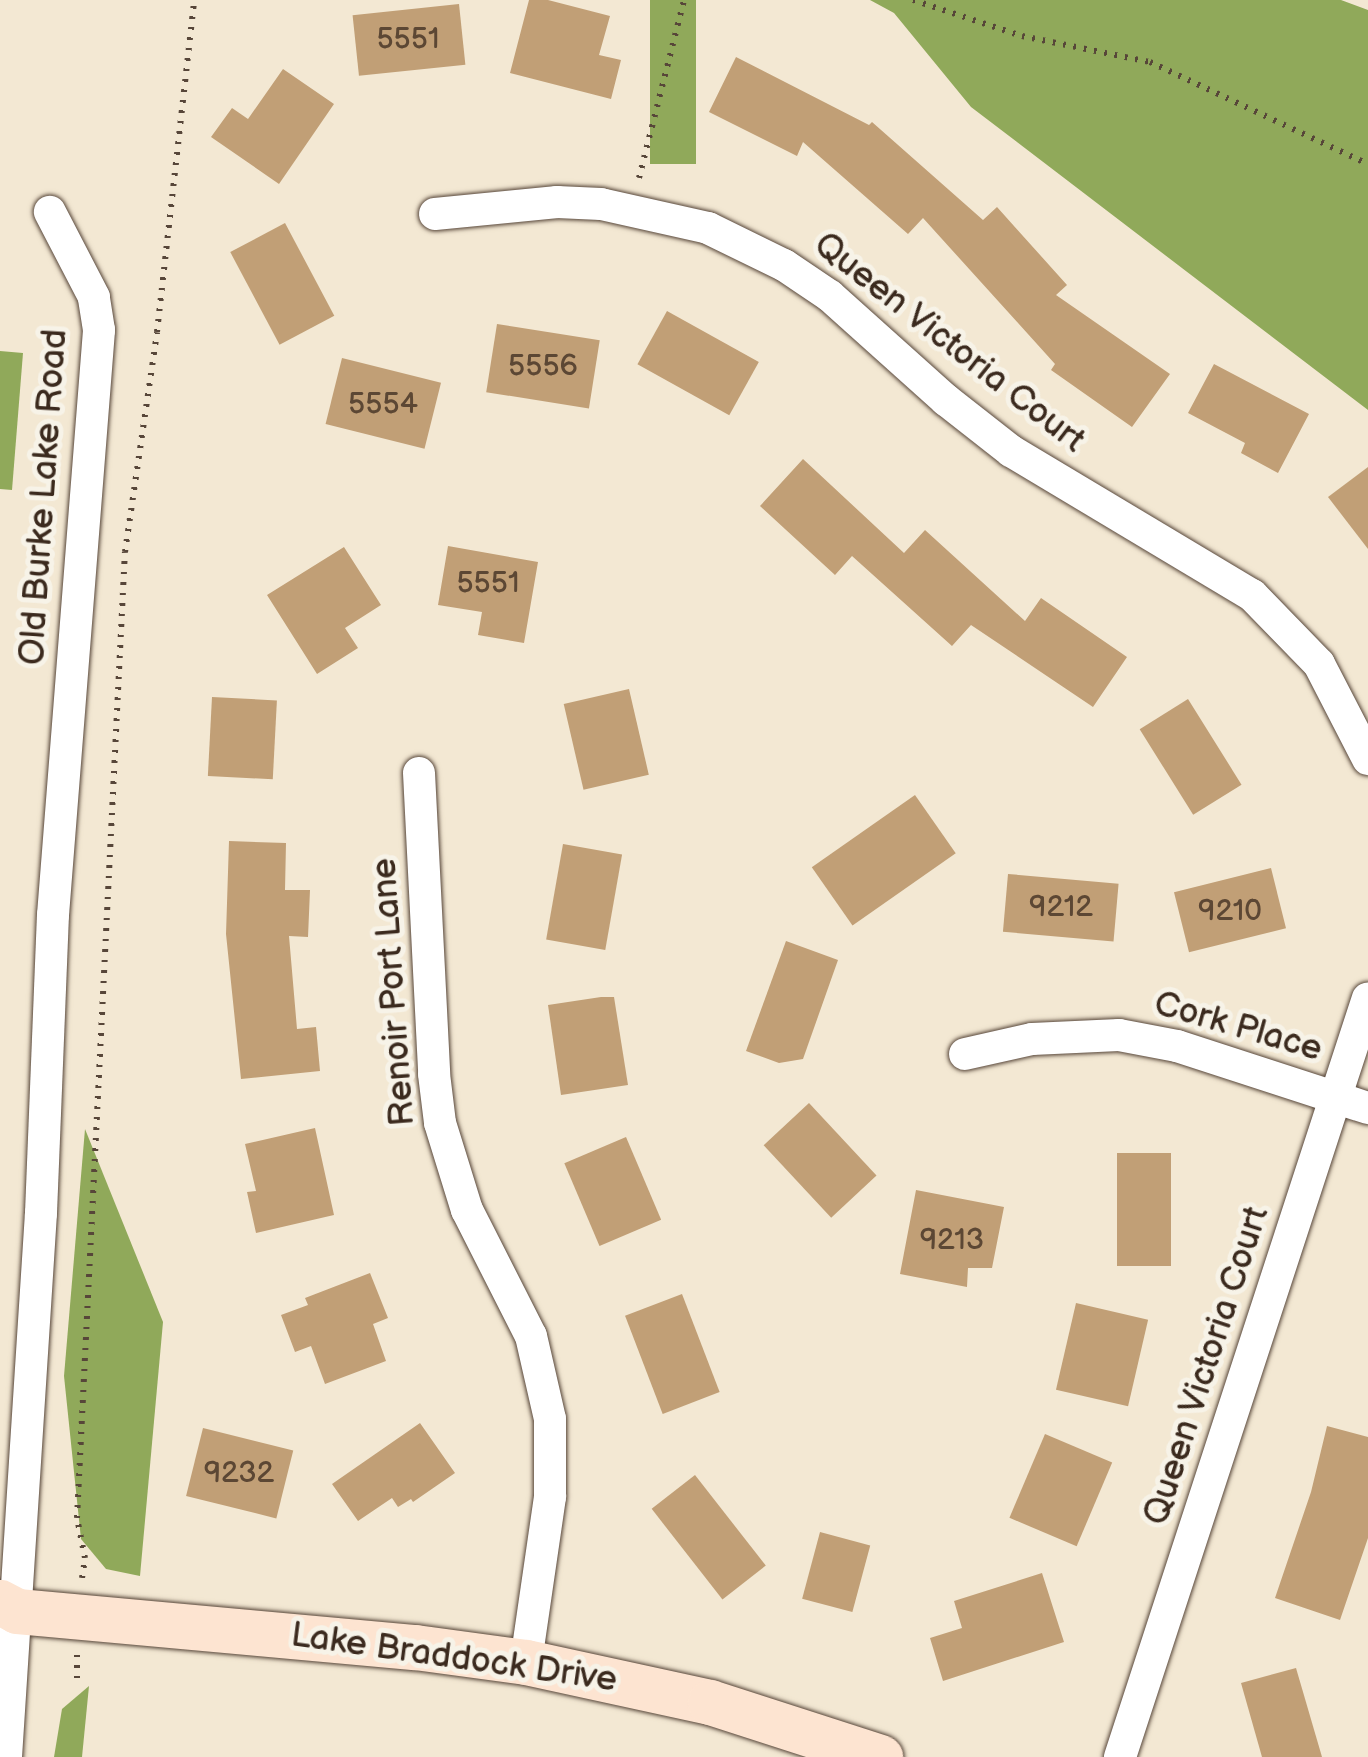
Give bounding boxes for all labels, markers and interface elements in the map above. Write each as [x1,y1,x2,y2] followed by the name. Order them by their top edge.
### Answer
[376,21,440,57] house number: 5551
[805,224,1093,462] street label: Queen Victoria Court
[11,328,77,666] street label: Old Burke Lake Road
[508,348,578,384] house number: 5556
[348,386,418,422] house number: 5554
[456,565,520,601] house number: 5551
[364,857,424,1127] street label: Renoir Port Lane
[1029,889,1093,925] house number: 9212
[1198,893,1262,929] house number: 9210
[1149,983,1327,1071] street label: Cork Place
[1136,1201,1278,1531] street label: Queen Victoria Court
[920,1222,984,1258] house number: 9213
[204,1455,274,1491] house number: 9232
[288,1614,620,1702] street label: Lake Braddock Drive

